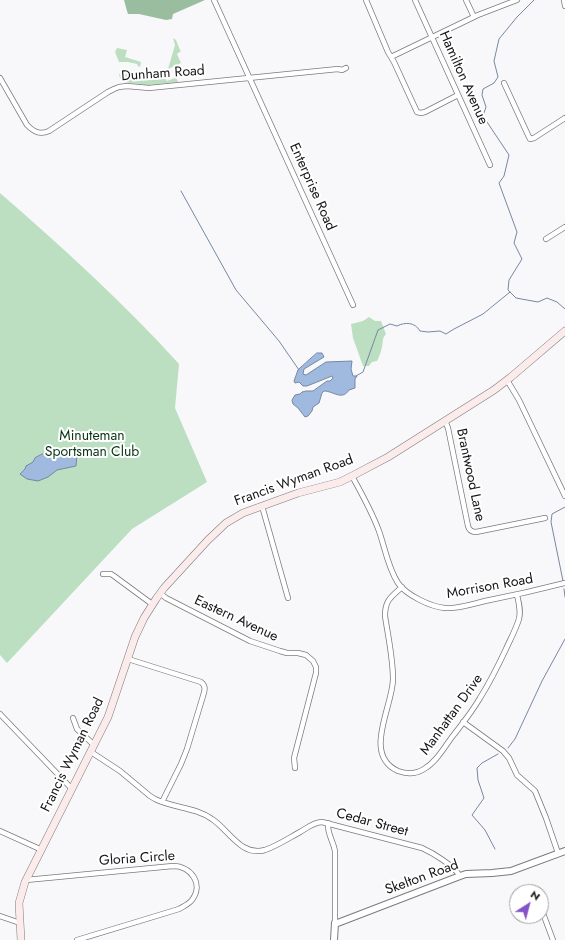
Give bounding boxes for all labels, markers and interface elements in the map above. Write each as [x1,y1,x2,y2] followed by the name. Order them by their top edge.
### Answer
[435,29,491,127] street label: Hamilton Avenue
[121,63,205,85] street label: Dunham Road
[285,141,339,233] street label: Enterprise Road
[452,427,488,523] street label: Brantwood Lane
[45,429,139,462] park label: Minuteman Sportsman Club
[232,452,356,510] street label: Francis Wyman Road
[446,571,534,603] street label: Morrison Road
[191,592,281,646] street label: Eastern Avenue
[417,671,487,759] street label: Manhattan Drive
[38,695,108,815] street label: Francis Wyman Road
[334,805,410,841] street label: Cedar Street
[98,848,176,870] street label: Gloria Circle
[383,857,461,899] street label: Skelton Road
[509,884,549,924] north arrow
[527,886,544,904] text: N

